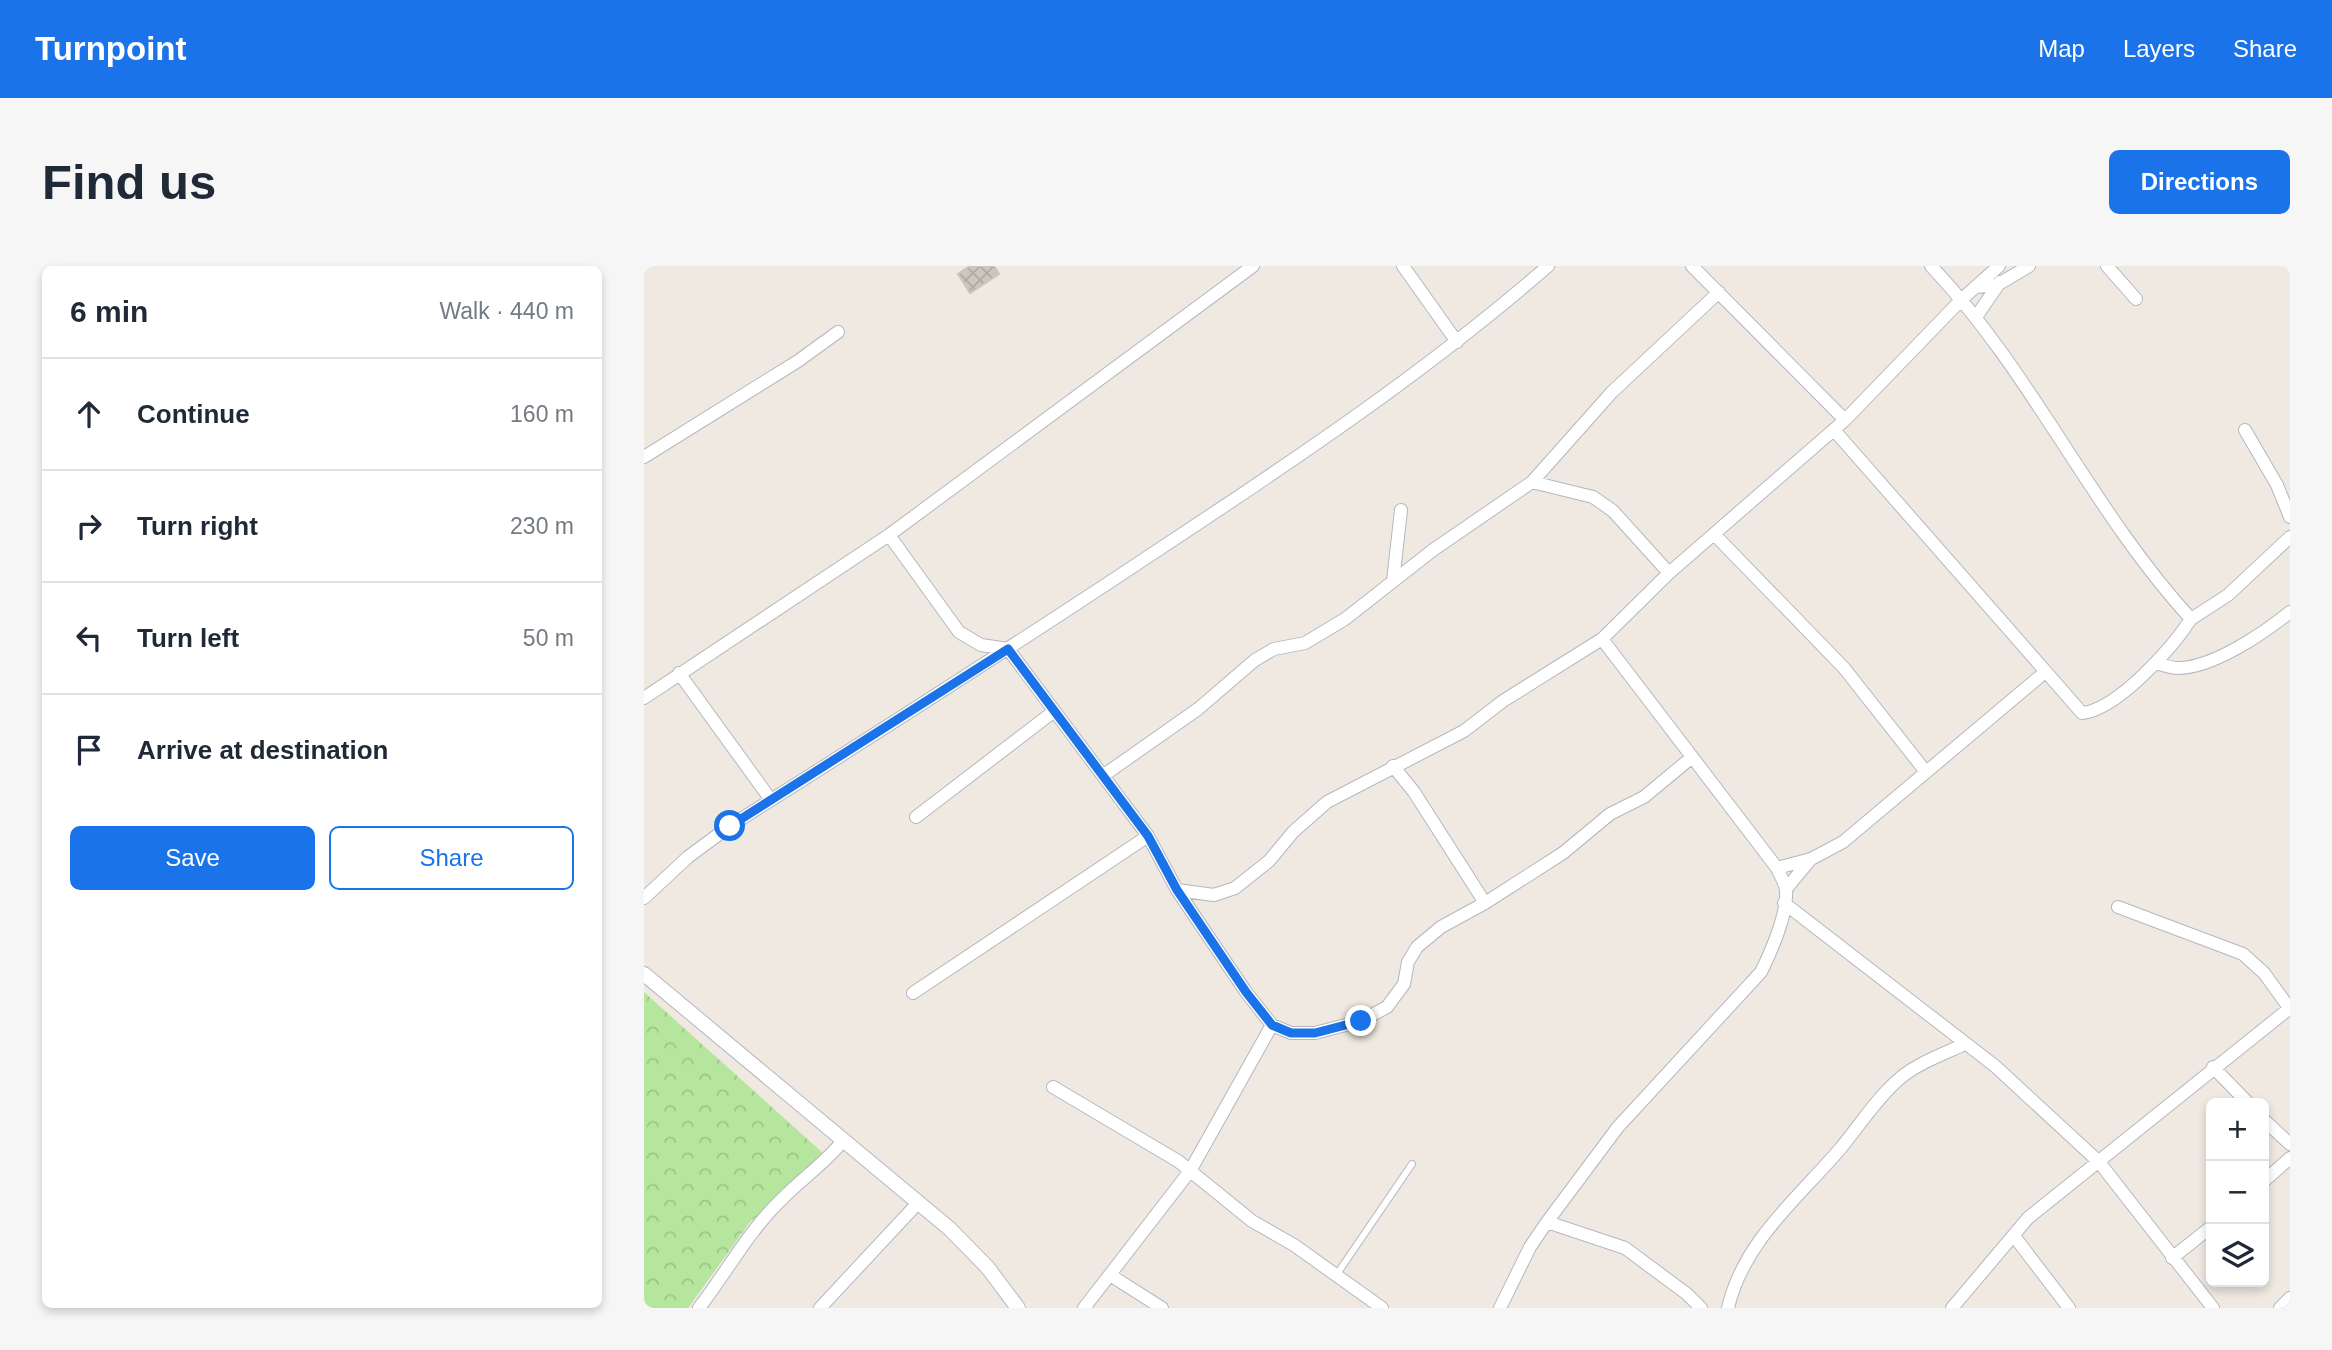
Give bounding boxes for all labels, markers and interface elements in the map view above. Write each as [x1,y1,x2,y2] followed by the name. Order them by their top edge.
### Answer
[35,30,187,67] text: Turnpoint
[2038,35,2085,62] text: Map
[2123,35,2195,62] text: Layers
[2233,35,2297,62] text: Share
[2109,150,2290,214] button: Directions
[42,155,216,209] text: Find us
[70,295,148,328] text: 6 min
[439,298,574,324] text: Walk · 440 m
[70,395,108,433] icon: ahead
[137,399,250,429] text: Continue
[510,401,574,427] text: 160 m
[70,507,108,545] icon: right
[137,511,258,541] text: Turn right
[510,513,574,539] text: 230 m
[70,619,108,657] icon: left
[137,623,239,653] text: Turn left
[523,625,574,651] text: 50 m
[70,731,108,769] icon: arrive
[137,735,388,765] text: Arrive at destination
[714,810,745,841] route start
[70,826,315,890] button: Save
[329,826,574,890] button: Share
[1345,1005,1376,1036] route end
[2206,1098,2269,1287] map controls
[2206,1098,2269,1161] button: +
[2206,1161,2269,1224] button: −
[2206,1224,2269,1287] button: layers

